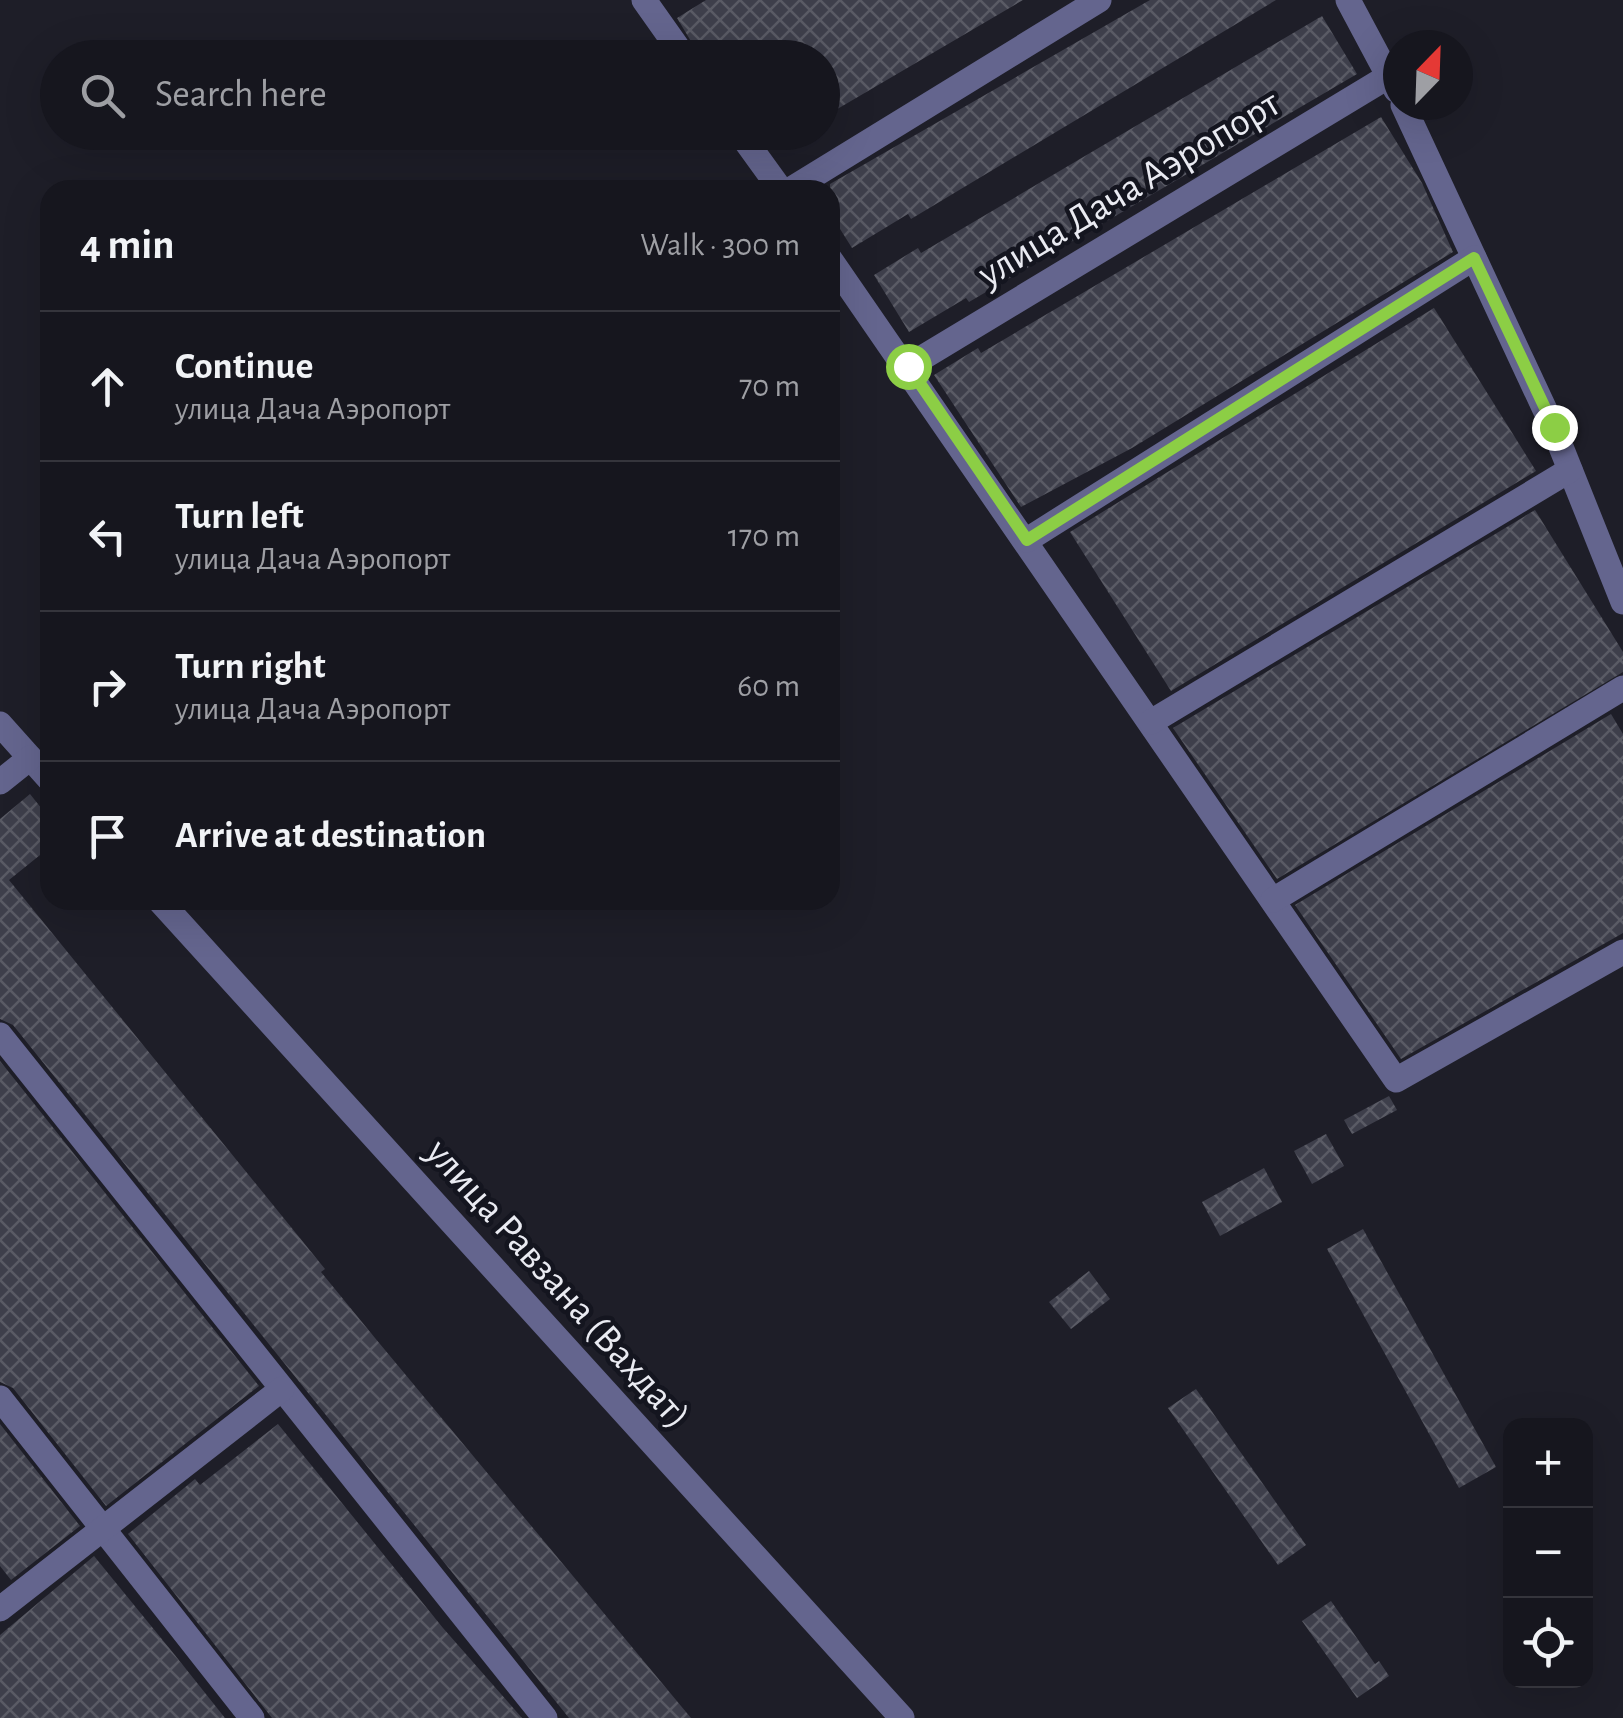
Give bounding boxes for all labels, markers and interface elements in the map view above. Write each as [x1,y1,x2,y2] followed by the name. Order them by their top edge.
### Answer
[1383,30,1473,120] north arrow
[40,40,840,150] search box
[75,68,130,123] icon: search
[155,76,327,114] text: Search here
[970,83,1287,295] street label: улица Дача Аэропорт
[80,224,175,266] text: 4 min
[640,229,800,261] text: Walk · 300 m
[886,344,932,390] route start
[175,348,313,386] text: Continue
[80,359,135,414] icon: ahead
[739,370,800,402] text: 70 m
[175,393,450,425] text: улица Дача Аэропорт
[1532,405,1578,451] route end
[175,498,303,536] text: Turn left
[80,509,135,564] icon: left
[728,520,800,552] text: 170 m
[175,543,450,575] text: улица Дача Аэропорт
[175,648,325,686] text: Turn right
[80,659,135,714] icon: right
[737,670,800,702] text: 60 m
[175,693,450,725] text: улица Дача Аэропорт
[80,809,135,864] icon: arrive
[175,817,486,855] text: Arrive at destination
[418,1131,698,1436] street label: улица Равзана (Вахдат)
[1503,1418,1593,1688] map controls
[1503,1418,1593,1508] button: +
[1503,1508,1593,1598] button: −
[1503,1598,1593,1688] button: locate

